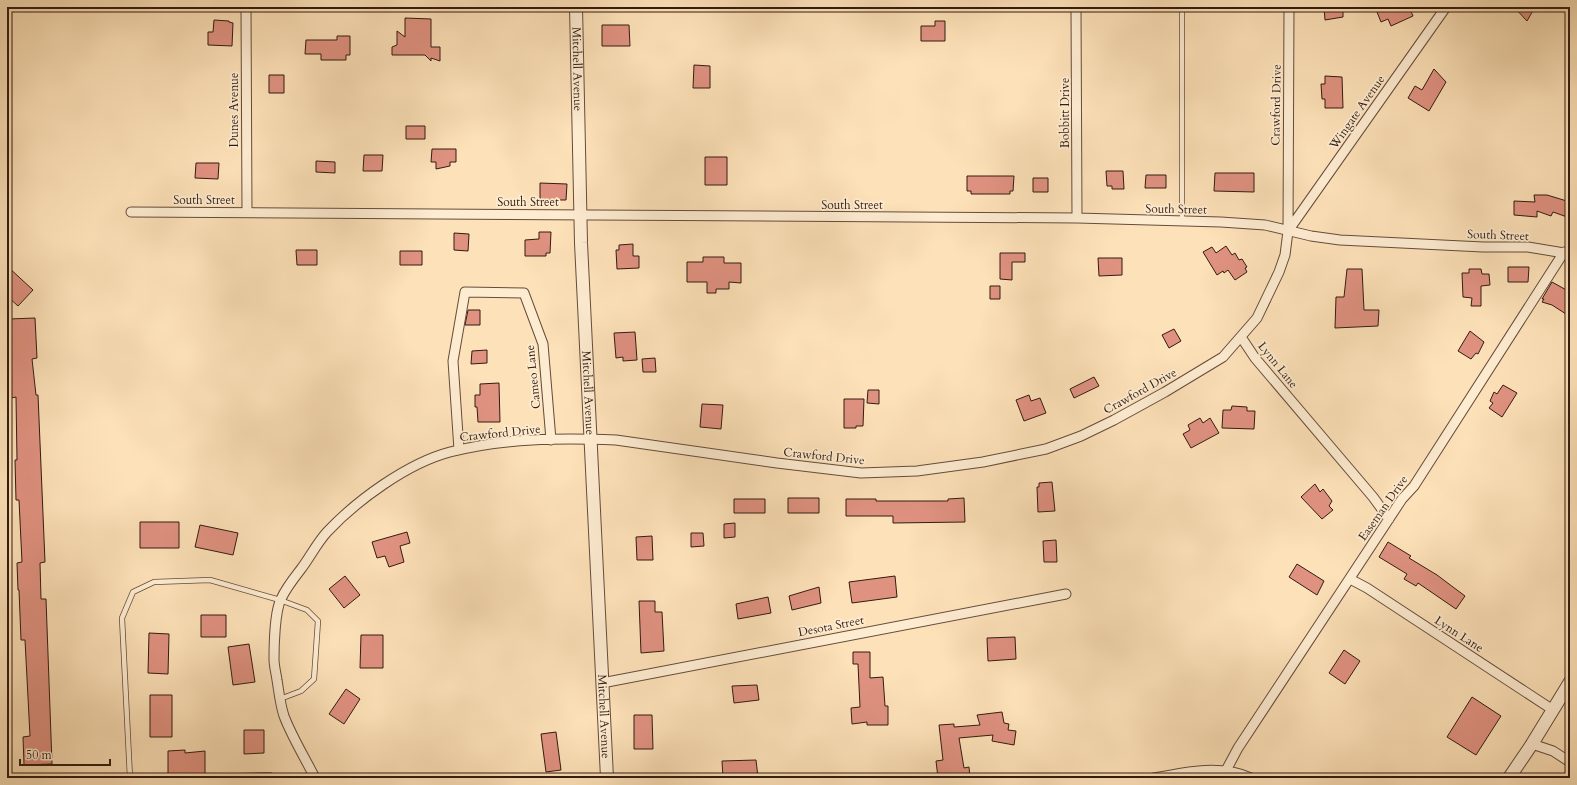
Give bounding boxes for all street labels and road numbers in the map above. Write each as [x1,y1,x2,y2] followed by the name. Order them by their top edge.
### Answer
[568,27,586,111] street label: Mitchell Avenue
[1267,64,1285,146] street label: Crawford Drive
[1325,72,1388,153] street label: Wingate Avenue
[226,73,242,147] street label: Dunes Avenue
[1057,78,1073,148] street label: Bobbitt Drive
[173,192,235,208] street label: South Street
[497,194,559,210] street label: South Street
[821,197,883,213] street label: South Street
[1145,200,1207,218] street label: South Street
[1467,226,1529,244] street label: South Street
[1254,339,1302,391] street label: Lynn Lane
[522,344,544,410] street label: Cameo Lane
[578,350,598,435] street label: Mitchell Avenue
[1100,364,1180,418] street label: Crawford Drive
[459,421,541,445] street label: Crawford Drive
[783,444,865,468] street label: Crawford Drive
[1355,472,1411,544] street label: Easeman Drive
[797,612,865,640] street label: Desota Street
[1432,612,1486,656] street label: Lynn Lane
[594,674,614,759] street label: Mitchell Avenue

